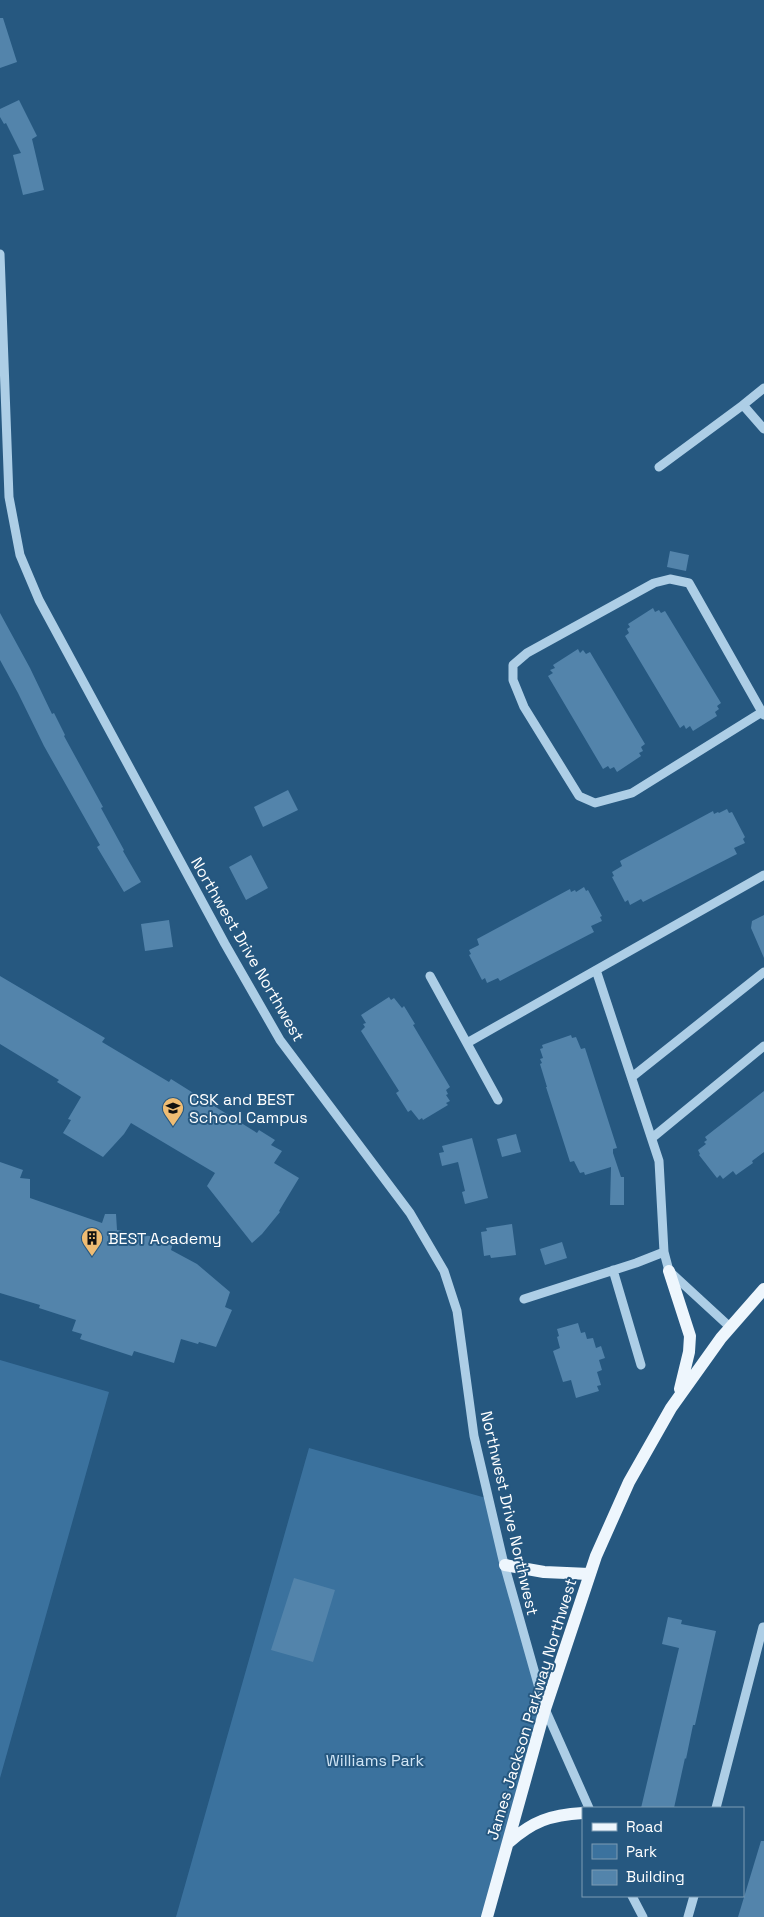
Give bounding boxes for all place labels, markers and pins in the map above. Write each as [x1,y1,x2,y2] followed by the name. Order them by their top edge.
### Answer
[189,1089,308,1128] place label: CSK and BEST School Campus
[161,1096,185,1127] school or university icon: CSK and BEST School Campus
[80,1226,104,1257] building icon: BEST Academy
[108,1228,222,1249] place label: BEST Academy

